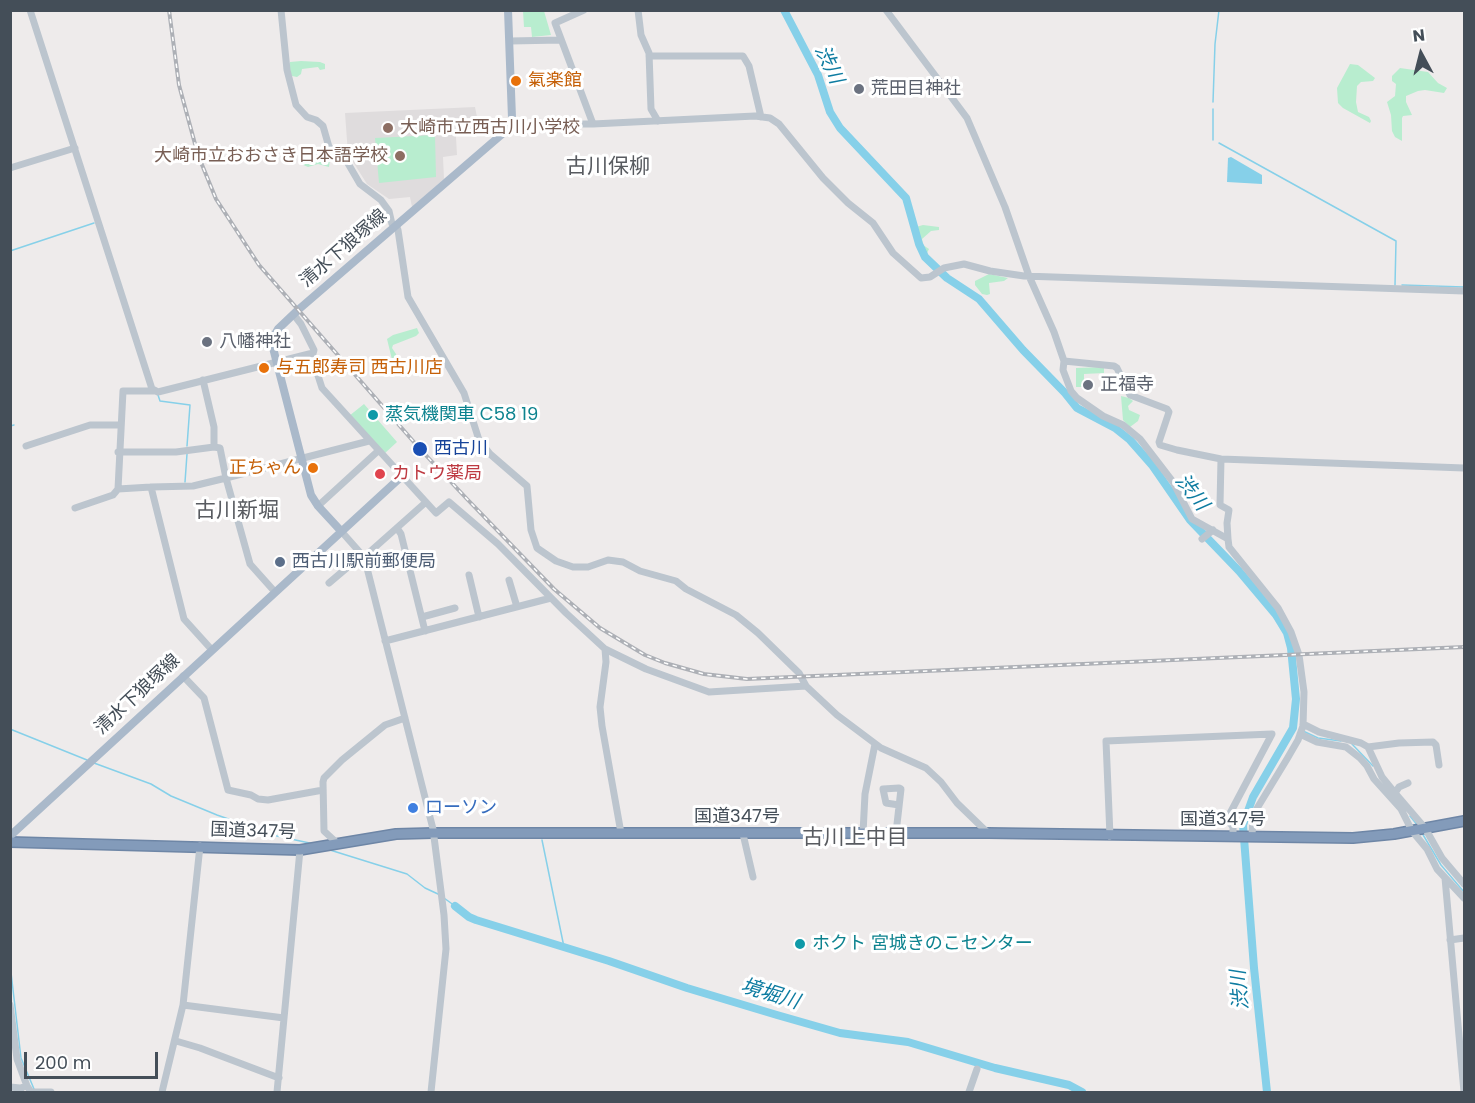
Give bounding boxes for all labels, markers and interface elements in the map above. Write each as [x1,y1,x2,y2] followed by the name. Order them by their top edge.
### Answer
[1411,23,1426,48] text: N
[1391,24,1451,84] north arrow
[809,42,847,88] water label: 渋川
[528,70,582,92] place label: 氣楽館
[509,74,523,88] marker: 氣楽館
[871,78,961,100] place label: 荒田目神社
[852,82,866,96] marker: 荒田目神社
[400,117,580,139] place label: 大崎市立西古川小学校
[381,121,395,135] marker: 大崎市立西古川小学校
[154,145,388,167] place label: 大崎市立おおさき日本語学校
[393,149,407,163] marker: 大崎市立おおさき日本語学校
[566,155,650,181] district label: 古川保柳
[296,205,392,293] street label: 清水下狼塚線
[219,331,291,353] place label: 八幡神社
[200,335,214,349] marker: 八幡神社
[276,357,443,379] place label: 与五郎寿司 西古川店
[257,361,271,375] marker: 与五郎寿司 西古川店
[1100,374,1154,396] place label: 正福寺
[1081,378,1095,392] marker: 正福寺
[385,404,538,426] place label: 蒸気機関車 C58 19
[366,408,380,422] marker: 蒸気機関車 C58 19
[434,438,488,460] place label: 西古川
[411,440,429,458] marker: 西古川
[229,457,301,479] place label: 正ちゃん
[306,461,320,475] marker: 正ちゃん
[392,463,482,485] place label: カトウ薬局
[373,467,387,481] marker: カトウ薬局
[1169,470,1213,516] water label: 渋川
[195,499,279,525] district label: 古川新堀
[292,551,436,573] place label: 西古川駅前郵便局
[273,555,287,569] marker: 西古川駅前郵便局
[91,650,185,740] street label: 清水下狼塚線
[425,797,497,819] place label: ローソン
[406,801,420,815] marker: ローソン
[694,806,780,828] street label: 国道347号
[1180,809,1266,831] street label: 国道347号
[210,820,296,844] street label: 国道347号
[803,826,907,852] district label: 古川上中目
[812,933,1033,955] place label: ホクト 宮城きのこセンター
[793,937,807,951] marker: ホクト 宮城きのこセンター
[1227,969,1255,1011] water label: 渋川
[738,975,802,1015] water label: 境堀川
[27,1040,160,1078] scale bar
[35,1050,91,1075] text: 200 m

